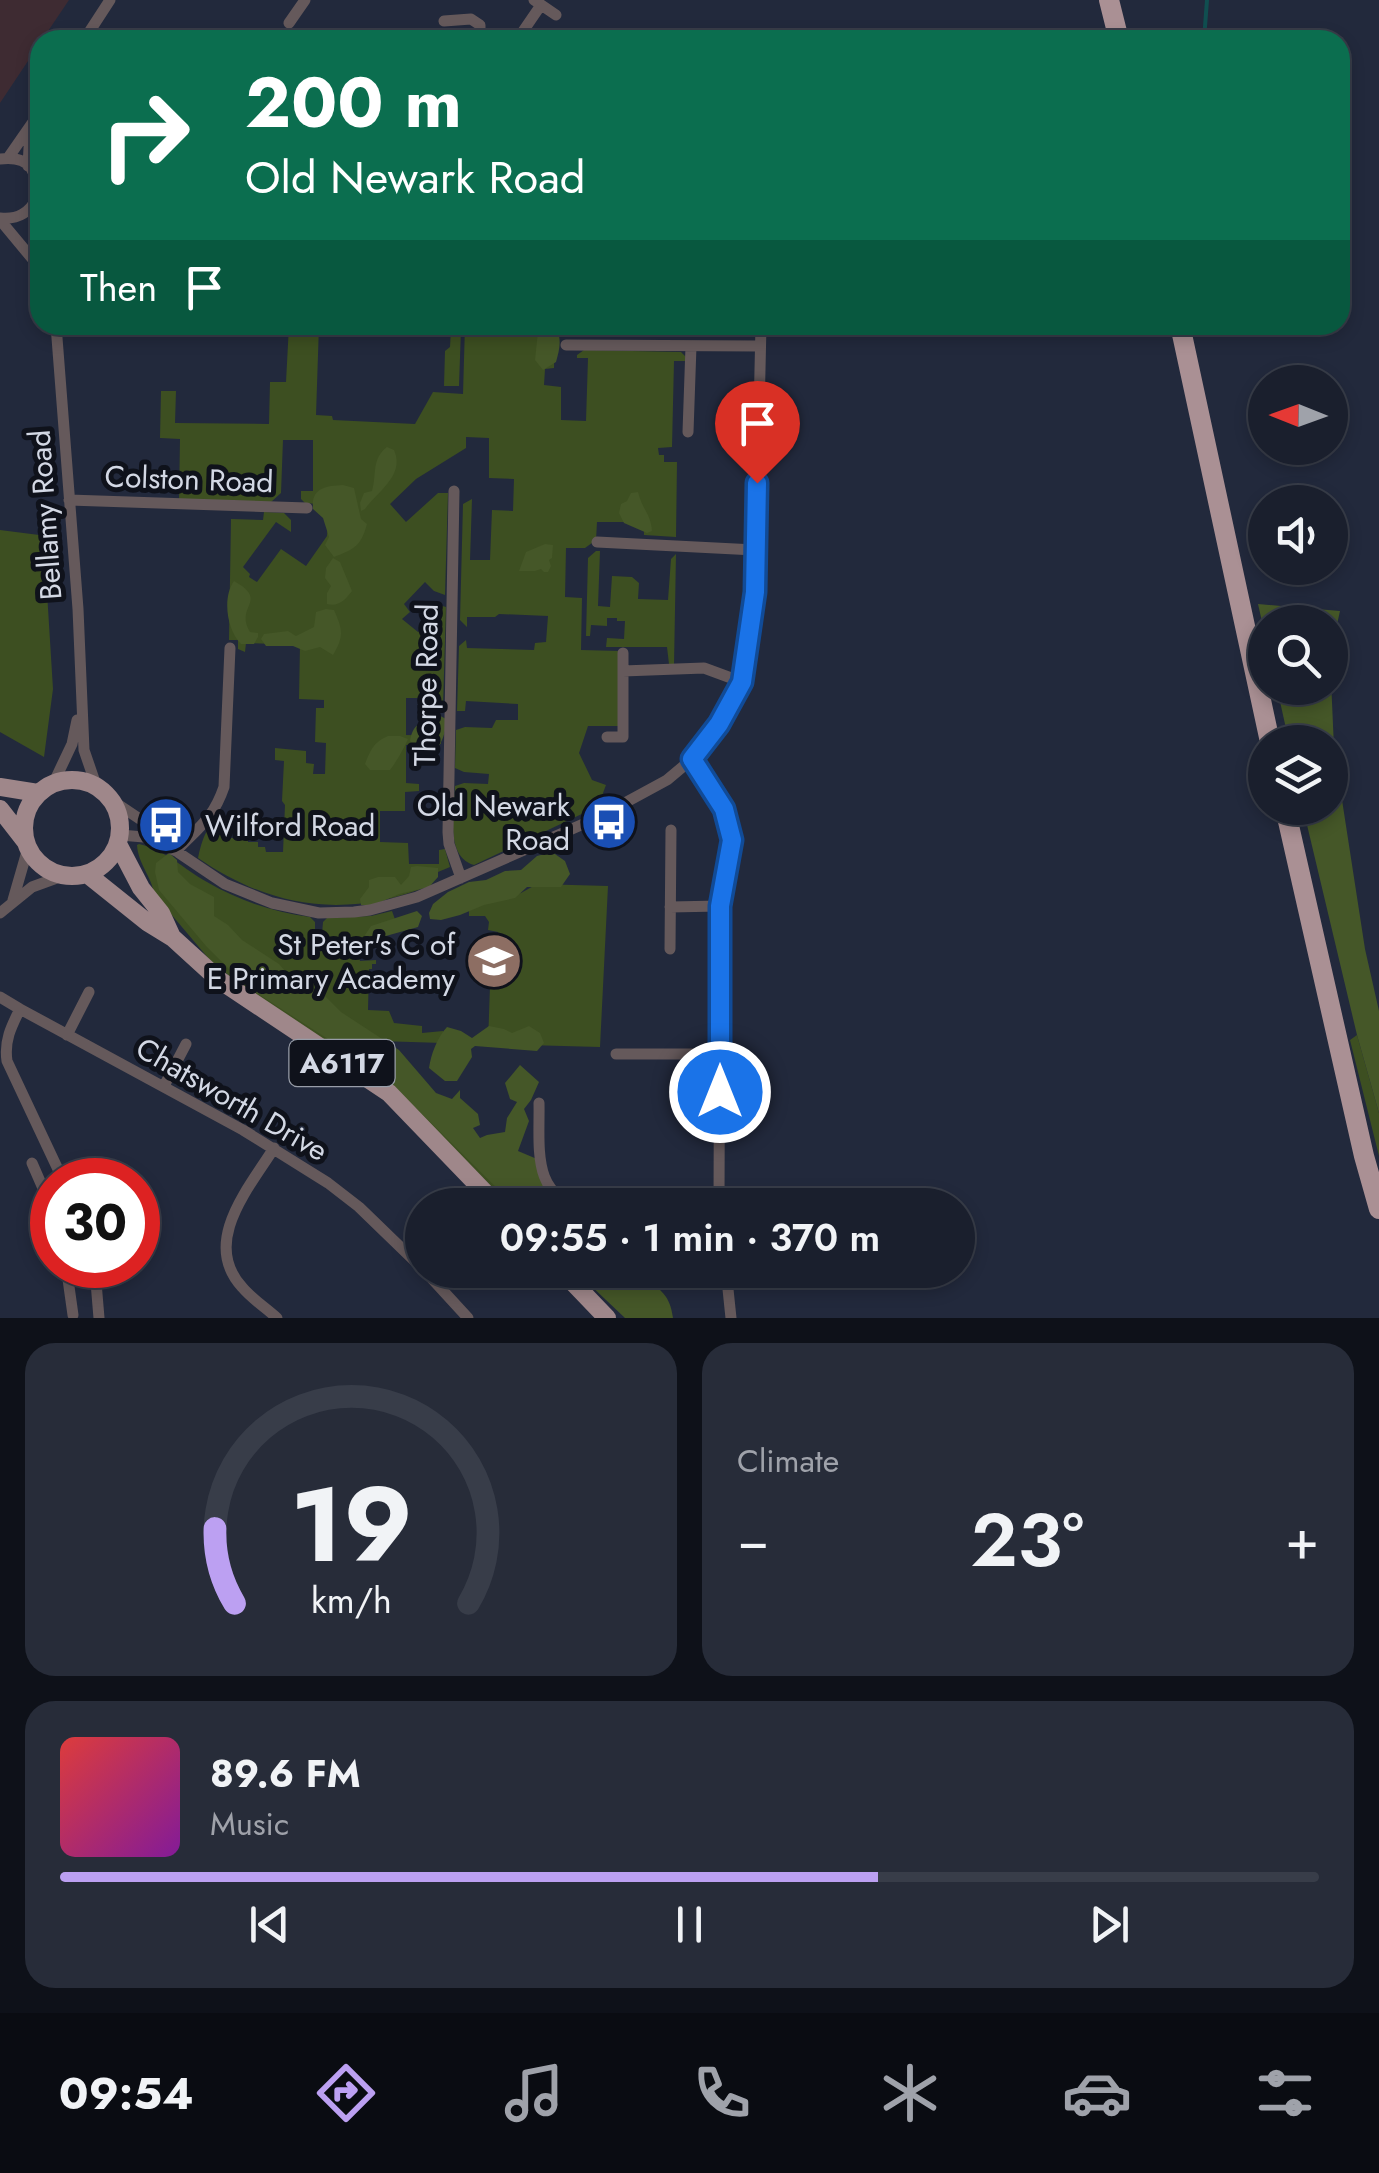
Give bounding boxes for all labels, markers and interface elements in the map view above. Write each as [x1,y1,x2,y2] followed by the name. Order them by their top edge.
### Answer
[245,52,462,153] text: 200 m
[80,70,210,200] icon: right
[245,145,585,210] text: Old Newark Road
[80,260,157,315] text: Then
[177,260,232,315] icon: arrive
[1248,365,1348,465] north arrow
[1248,365,1348,825] map controls
[715,381,800,484] pin
[730,396,785,451] icon: arrive
[18,428,72,602] street label: Bellamy Road
[104,455,274,503] street label: Colston Road
[1248,485,1348,585] button: sound
[403,603,449,767] street label: Thorpe Road
[1248,605,1348,705] button: search
[1248,725,1348,825] button: layers
[417,784,571,861] place label: Old Newark Road
[579,792,639,852] bus stop icon: Old Newark Road
[136,795,196,855] bus stop icon: Wilford Road
[205,804,375,847] place label: Wilford Road
[207,923,456,1000] place label: St Peter's C of E Primary Academy
[464,931,524,991] school or university icon: St Peter's C of E Primary Academy
[128,1027,336,1171] street label: Chatsworth Drive
[290,1040,394,1086] road number: A6117
[668,1040,772,1144] position arrow
[30,1158,160,1288] speed limit sign: 30
[500,1210,880,1265] text: 09:55 · 1 min · 370 m
[737,1438,839,1484] text: Climate
[290,1450,412,1600] text: 19
[970,1486,1084,1594] text: 23°
[737,1500,769,1580] text: −
[1285,1500,1319,1580] text: +
[311,1575,391,1626] text: km/h
[210,1746,361,1801] text: 89.6 FM
[210,1801,289,1847] text: Music
[242,1897,297,1952] icon: previous
[662,1897,717,1952] icon: pause
[1082,1897,1137,1952] icon: next
[311,2058,381,2128] icon: directions
[499,2058,569,2128] icon: music
[687,2058,757,2128] icon: phone
[875,2058,945,2128] icon: climate
[1062,2058,1132,2128] icon: car
[1250,2058,1320,2128] icon: filters
[59,2061,194,2126] text: 09:54

